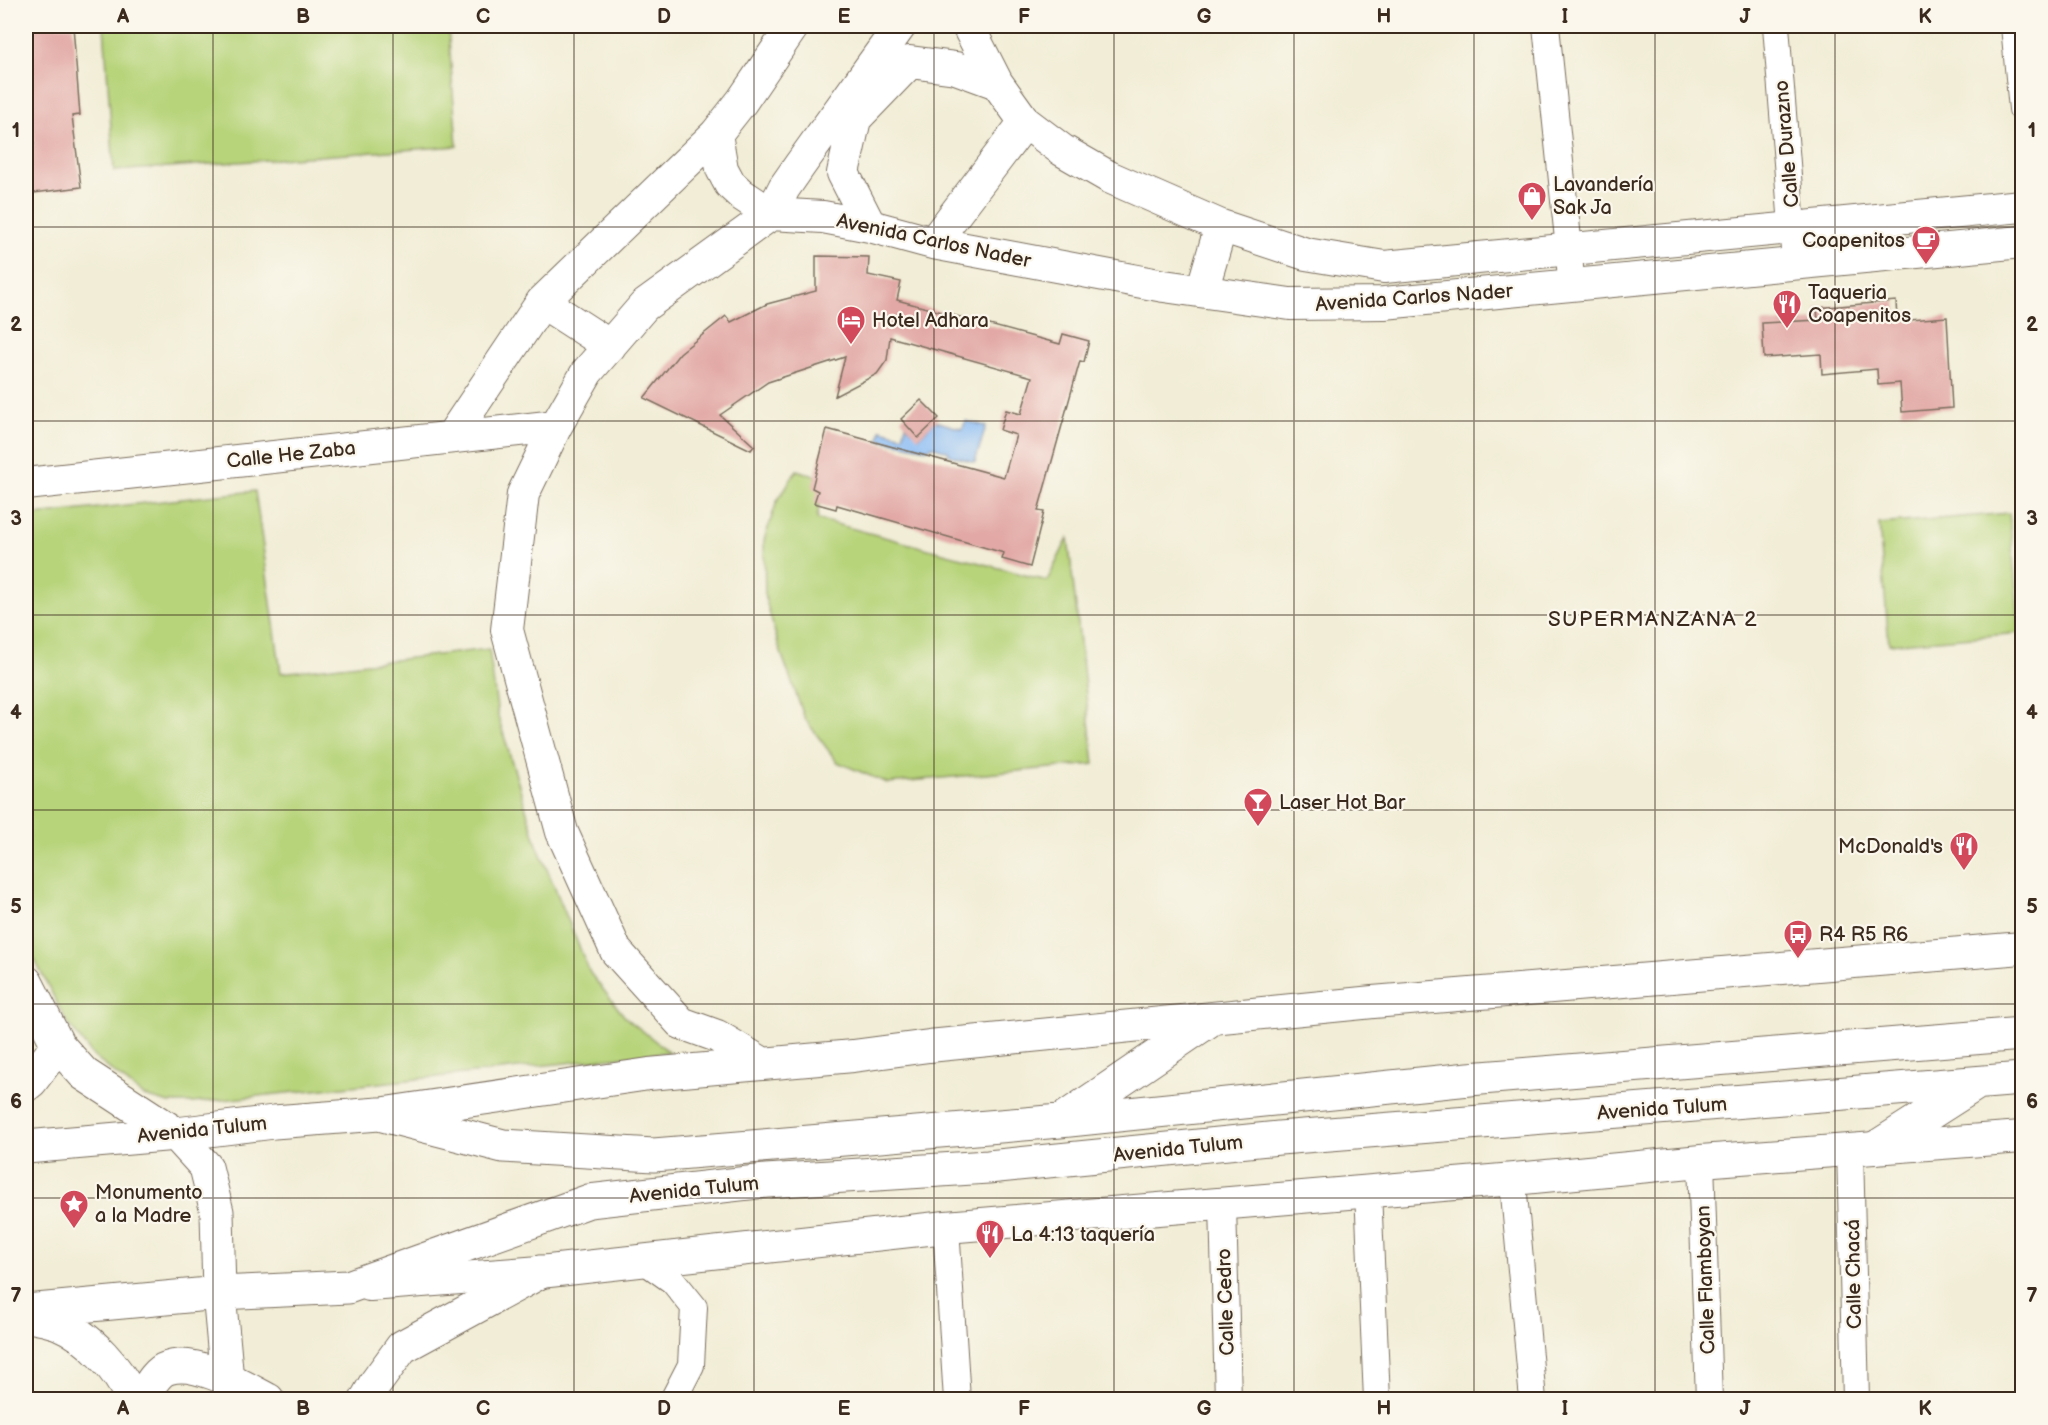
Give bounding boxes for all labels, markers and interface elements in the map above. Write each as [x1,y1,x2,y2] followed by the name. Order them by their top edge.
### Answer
[116,5,130,29] text: A
[296,5,310,29] text: B
[476,5,490,29] text: C
[657,5,671,29] text: D
[838,5,851,29] text: E
[1018,5,1030,29] text: F
[1197,5,1212,29] text: G
[1377,5,1391,29] text: H
[1562,5,1568,29] text: I
[1740,5,1752,29] text: J
[1918,5,1932,29] text: K
[1769,79,1805,209] street label: Calle Durazno
[12,119,20,143] text: 1
[2028,119,2036,143] text: 1
[1553,173,1654,220] place label: Lavandería Sak Ja
[1516,180,1548,222] shop icon: Lavandería Sak Ja
[835,209,1034,273] street label: Avenida Carlos Nader
[1910,224,1942,266] cafe icon: Coapenitos
[1802,229,1905,253] place label: Coapenitos
[1315,279,1514,317] street label: Avenida Carlos Nader
[1808,281,1911,328] place label: Taqueria Coapenitos
[1771,288,1803,330] restaurant icon: Taqueria Coapenitos
[835,304,867,346] hotel icon: Hotel Adhara
[872,309,989,333] place label: Hotel Adhara
[10,313,22,337] text: 2
[2026,313,2038,337] text: 2
[225,436,357,474] street label: Calle He Zaba
[10,507,22,531] text: 3
[2026,507,2038,531] text: 3
[1548,607,1758,632] district label: SUPERMANZANA 2
[10,701,22,725] text: 4
[2026,701,2038,725] text: 4
[1242,786,1274,828] bar icon: Laser Hot Bar
[1279,791,1406,815] place label: Laser Hot Bar
[1948,830,1980,872] restaurant icon: McDonald's
[1838,835,1943,859] place label: McDonald's
[10,895,22,919] text: 5
[2026,895,2038,919] text: 5
[1782,918,1814,960] bus stop icon: R4 R5 R6
[1819,923,1908,947] place label: R4 R5 R6
[10,1090,22,1114] text: 6
[2026,1090,2038,1114] text: 6
[1596,1092,1728,1126] street label: Avenida Tulum
[136,1111,268,1149] street label: Avenida Tulum
[1112,1130,1244,1168] street label: Avenida Tulum
[628,1171,760,1209] street label: Avenida Tulum
[95,1181,203,1228] place label: Monumento a la Madre
[58,1188,90,1230] place icon: Monumento a la Madre
[1691,1205,1721,1355] street label: Calle Flamboyan
[974,1218,1006,1260] restaurant icon: La 4:13 taquería
[1841,1219,1867,1329] street label: Calle Chacá
[1011,1223,1155,1247] place label: La 4:13 taquería
[1212,1248,1240,1356] street label: Calle Cedro
[10,1284,22,1308] text: 7
[2026,1284,2038,1308] text: 7
[116,1397,130,1421] text: A
[296,1397,310,1421] text: B
[476,1397,490,1421] text: C
[657,1397,671,1421] text: D
[838,1397,851,1421] text: E
[1018,1397,1030,1421] text: F
[1197,1397,1212,1421] text: G
[1377,1397,1391,1421] text: H
[1562,1397,1568,1421] text: I
[1740,1397,1752,1421] text: J
[1918,1397,1932,1421] text: K

